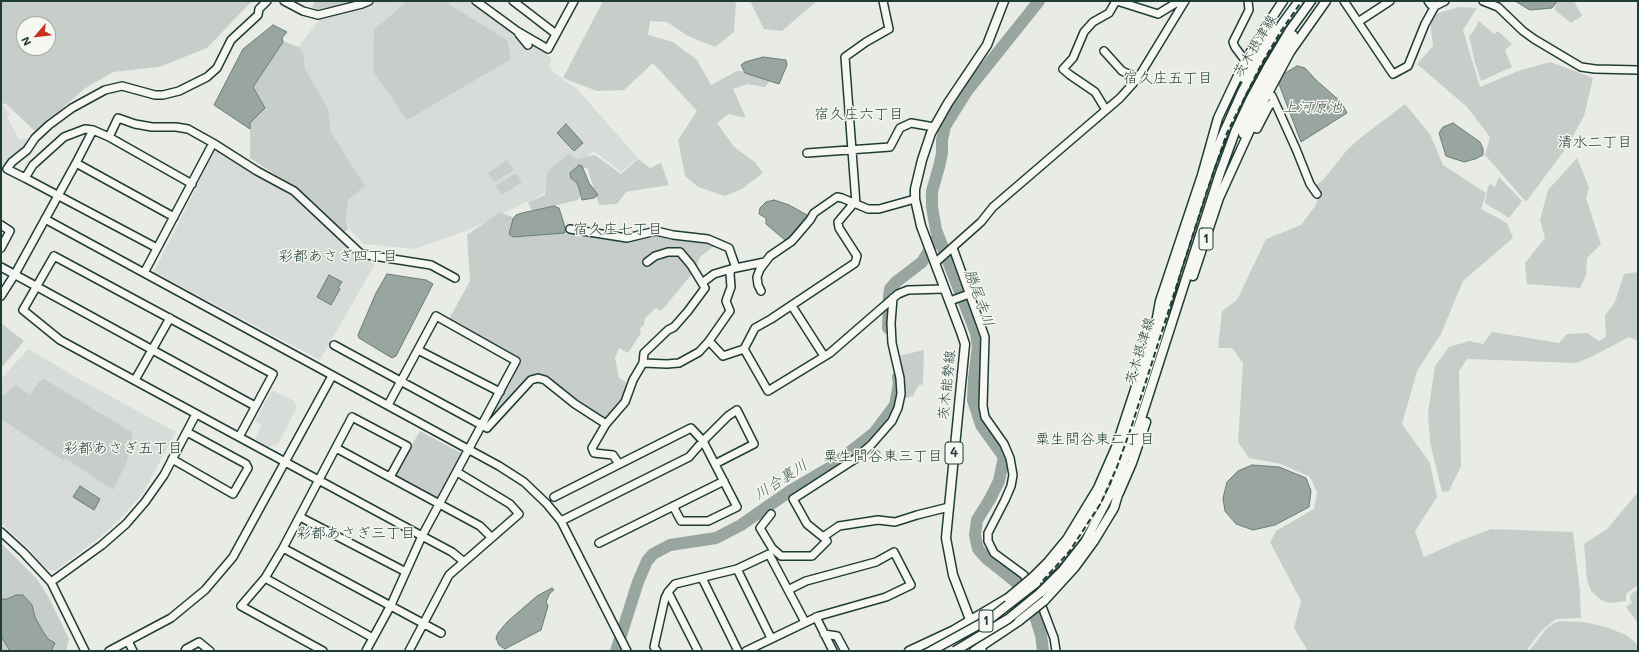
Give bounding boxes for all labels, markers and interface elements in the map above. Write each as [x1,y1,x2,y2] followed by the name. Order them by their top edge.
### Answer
[1230,12,1280,80] street label: 茨木摂津線
[16,16,56,56] north arrow
[17,34,34,49] text: N
[1123,69,1213,87] district label: 宿久庄五丁目
[1282,98,1342,116] water label: 上河原池
[814,105,904,123] district label: 宿久庄六丁目
[1558,133,1632,151] district label: 清水二丁目
[573,220,663,238] district label: 宿久庄七丁目
[1199,228,1213,250] road number: 1
[278,247,398,265] district label: 彩都あさぎ四丁目
[960,267,998,329] water label: 勝尾寺川
[1122,315,1158,387] street label: 茨木摂津線
[935,349,959,421] street label: 茨木能勢線
[1035,430,1155,448] district label: 粟生間谷東二丁目
[63,439,183,457] district label: 彩都あさぎ五丁目
[945,442,963,464] road number: 4
[823,447,943,465] district label: 粟生間谷東三丁目
[751,456,811,504] water label: 川合裏川
[296,524,416,542] district label: 彩都あさぎ三丁目
[979,610,993,632] road number: 1

